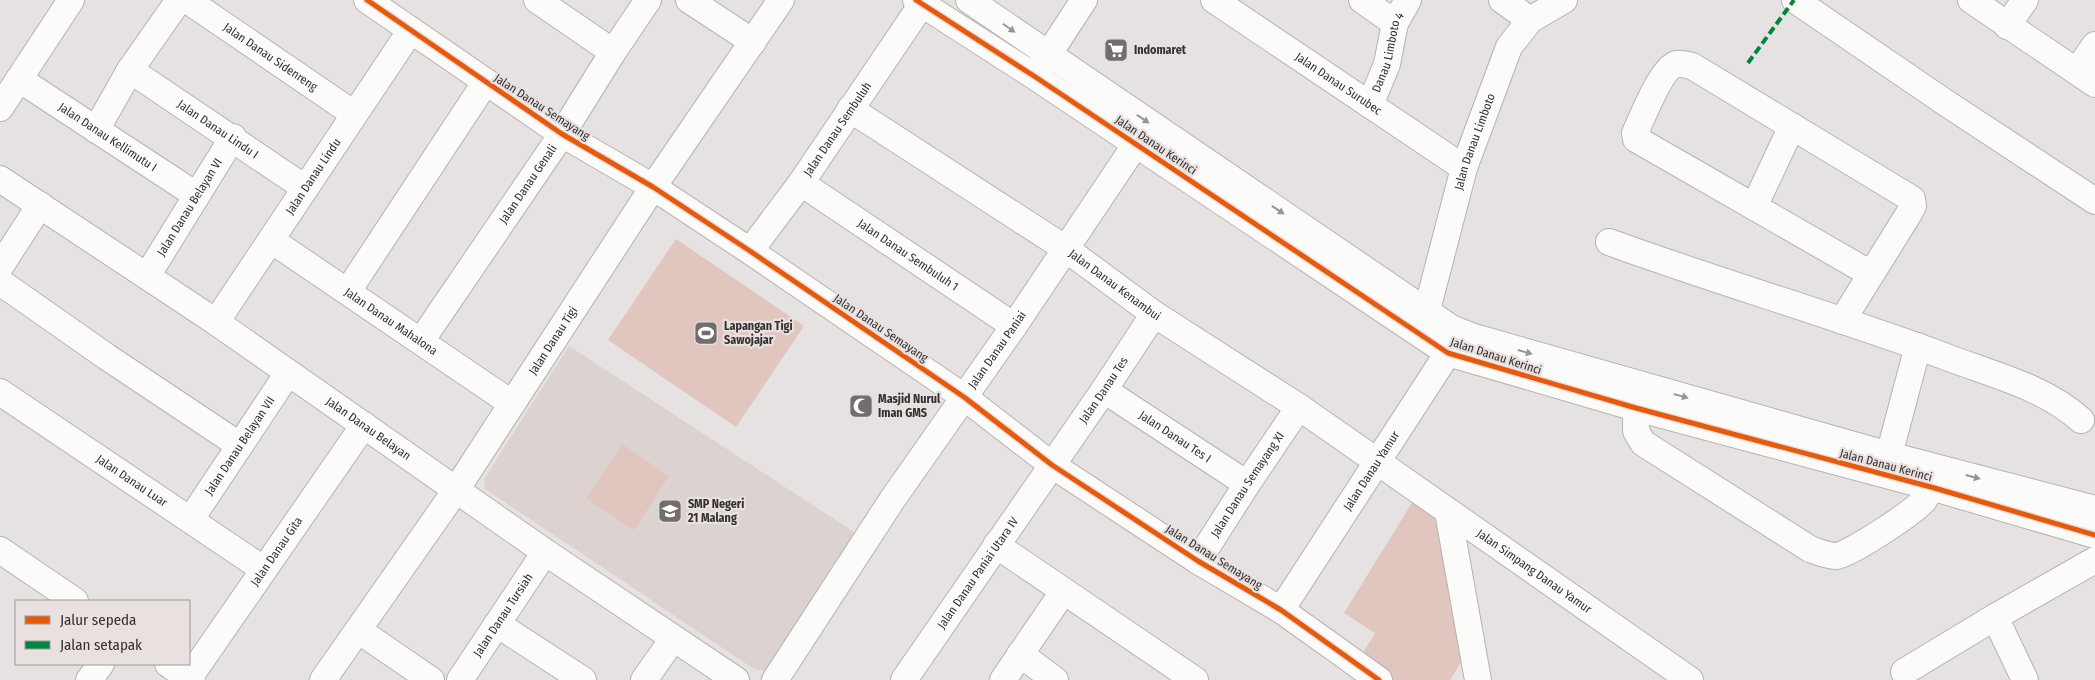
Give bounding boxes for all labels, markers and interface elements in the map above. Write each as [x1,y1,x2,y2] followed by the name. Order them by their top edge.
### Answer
[1369,9,1407,94] street label: Danau Limboto 4
[221,20,320,94] street label: Jalan Danau Sidenreng
[1002,23,1016,33] one-way arrow
[1103,37,1129,63] supermarket icon: Indomaret
[1134,43,1187,57] place label: Indomaret
[1292,50,1385,118] street label: Jalan Danau Surubec
[492,71,593,143] street label: Jalan Danau Semayang
[801,79,874,179] street label: Jalan Danau Sembuluh
[1452,91,1498,192] street label: Jalan Danau Limboto
[175,97,261,162] street label: Jalan Danau Lindu I
[56,100,159,174] street label: Jalan Danau Kellimutu I
[1113,113,1199,177] street label: Jalan Danau Kerinci
[1136,114,1150,124] one-way arrow
[283,136,344,217] street label: Jalan Danau Lindu
[496,142,560,226] street label: Jalan Danau Genali
[154,156,225,258] street label: Jalan Danau Belayan VI
[1271,205,1285,215] one-way arrow
[855,216,961,294] street label: Jalan Danau Sembuluh 1
[1066,247,1163,323] street label: Jalan Danau Kenambui
[342,285,440,358] street label: Jalan Danau Mahalona
[831,291,931,365] street label: Jalan Danau Semayang
[526,304,580,377] street label: Jalan Danau Tigi
[965,309,1029,391] street label: Jalan Danau Paniai
[724,319,793,347] place label: Lapangan Tigi Sawojajar
[693,320,719,346] sports icon: Lapangan Tigi Sawojajar
[1449,335,1543,377] street label: Jalan Danau Kerinci
[1518,348,1533,356] one-way arrow
[1076,354,1131,426] street label: Jalan Danau Tes
[878,392,941,420] place label: Masjid Nurul Iman GMS
[848,393,874,419] mosque icon: Masjid Nurul Iman GMS
[1674,393,1689,401] one-way arrow
[202,394,277,498] street label: Jalan Danau Belayan VII
[323,394,413,463] street label: Jalan Danau Belayan
[1136,408,1214,465] street label: Jalan Danau Tes I
[1341,428,1403,513] street label: Jalan Danau Yamur
[1208,429,1287,540] street label: Jalan Danau Semayang XI
[1838,446,1934,484] street label: Jalan Danau Kerinci
[94,452,171,510] street label: Jalan Danau Luar
[1965,473,1980,481] one-way arrow
[687,497,744,525] place label: SMP Negeri 21 Malang
[657,498,683,524] school or university icon: SMP Negeri 21 Malang
[248,514,305,589] street label: Jalan Danau Gita
[934,514,1022,632] street label: Jalan Danau Paniai Utara IV
[1163,522,1265,593] street label: Jalan Danau Semayang
[1474,526,1595,617] street label: Jalan Simpang Danau Yamur
[470,571,536,659] street label: Jalan Danau Tursiah
[15,600,190,665] legend
[60,611,136,629] text: Jalur sepeda
[60,636,142,654] text: Jalan setapak

